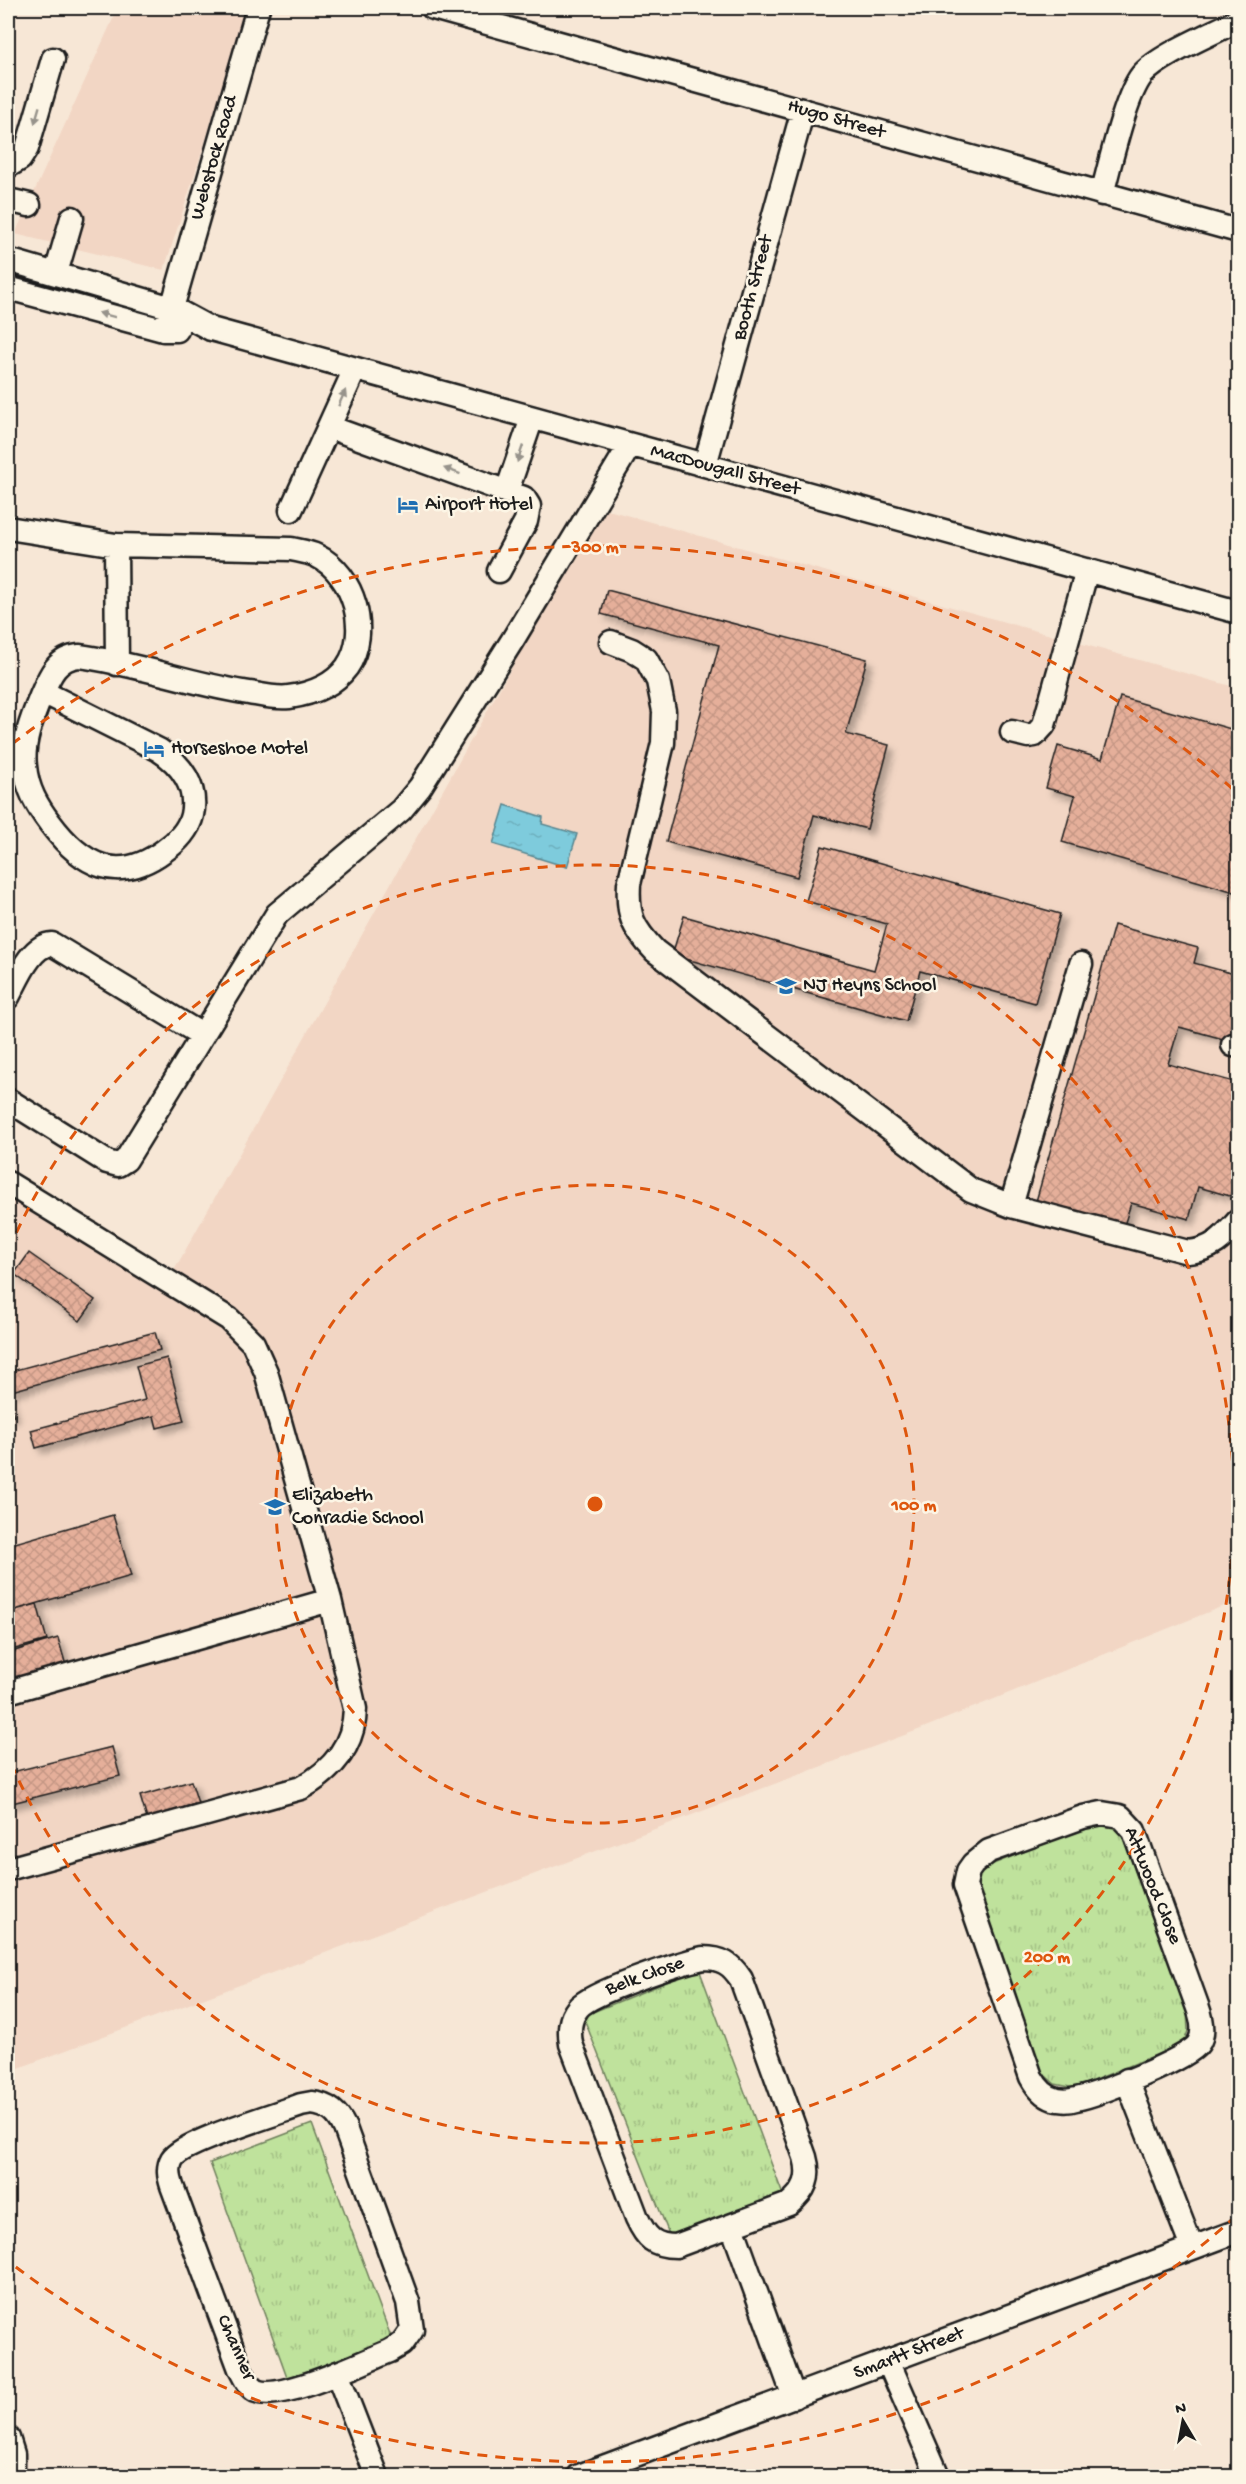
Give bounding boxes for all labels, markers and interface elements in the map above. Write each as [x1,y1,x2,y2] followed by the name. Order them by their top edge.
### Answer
[186,91,244,223] street label: Webstock Road
[784,95,889,145] street label: Hugo Street
[32,106,41,124] one-way arrow
[729,231,780,344] street label: Booth Street
[98,309,116,319] one-way arrow
[338,390,347,407] one-way arrow
[648,440,804,503] street label: MacDougall Street
[514,445,524,463] one-way arrow
[443,465,461,475] one-way arrow
[396,493,420,517] hotel icon: Airport Hotel
[425,494,533,517] place label: Airport Hotel
[571,538,619,559] text: 300 m
[142,737,166,761] hotel icon: Horseshoe Motel
[171,738,308,761] place label: Horseshoe Motel
[774,974,798,998] school or university icon: NJ Heyns School
[803,975,937,998] place label: NJ Heyns School
[292,1485,424,1531] place label: Elizabeth Conradie School
[585,1494,605,1514] centre of rings
[263,1495,287,1519] school or university icon: Elizabeth Conradie School
[891,1496,937,1517] text: 100 m
[1118,1824,1186,1948] street label: Attwood Close
[1024,1948,1070,1969] text: 200 m
[602,1952,688,2002] street label: Belk Close
[210,2312,260,2386] street label: Channer
[851,2322,969,2386] street label: Smartt Street
[1153,2391,1213,2451] north arrow
[1174,2399,1188,2420] text: N

